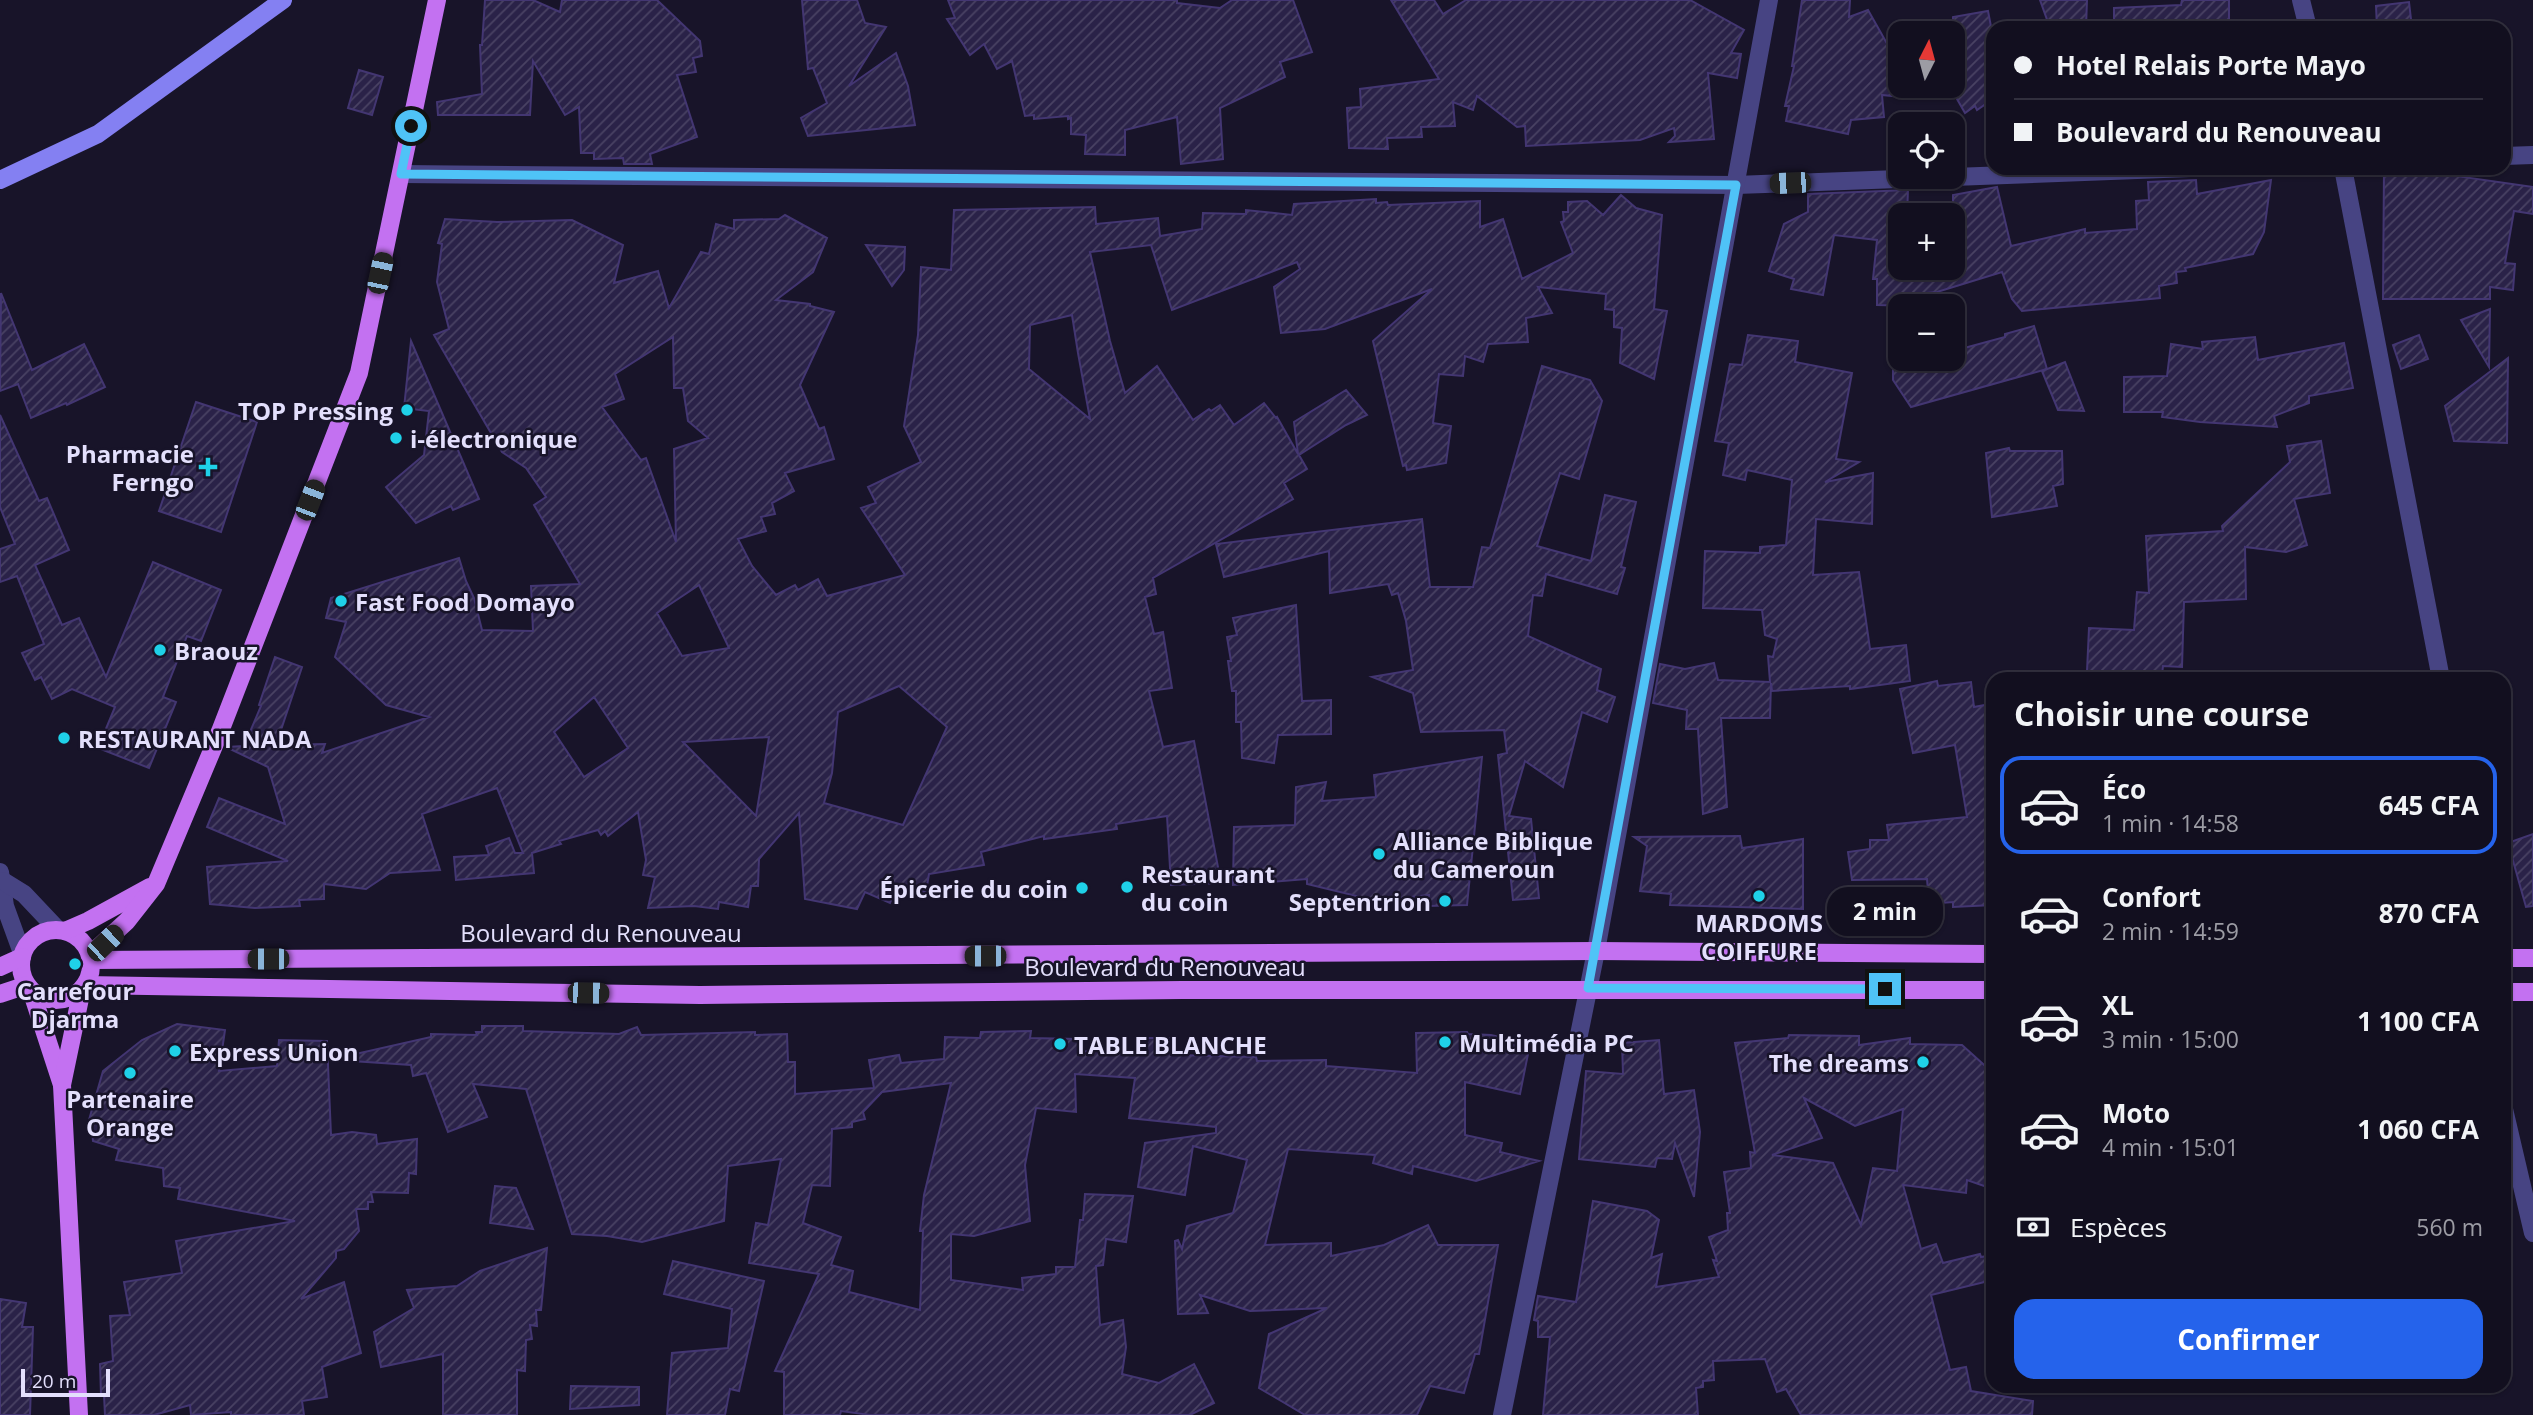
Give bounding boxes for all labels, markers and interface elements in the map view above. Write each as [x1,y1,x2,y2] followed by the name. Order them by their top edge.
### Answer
[1888,21,1965,98] north arrow
[1888,21,1965,371] map controls
[2056,47,2366,83] text: Hotel Relais Porte Mayo
[395,110,427,142] route start
[1888,112,1965,189] button: locate
[2056,114,2382,150] text: Boulevard du Renouveau
[1769,172,1812,194] car
[1888,203,1965,280] button: +
[366,250,395,296] car
[1888,294,1965,371] button: −
[238,394,393,427] place label: TOP Pressing
[399,402,415,418] marker: TOP Pressing
[410,422,577,455] place label: i-électronique
[388,430,404,446] marker: i-électronique
[66,437,194,498] place label: Pharmacie Ferngo
[200,459,216,475] marker: Pharmacie Ferngo
[293,477,328,523] car
[355,585,575,618] place label: Fast Food Domayo
[333,593,349,609] marker: Fast Food Domayo
[174,634,258,667] place label: Braouz
[152,642,168,658] marker: Braouz
[2014,692,2309,735] text: Choisir une course
[78,722,312,755] place label: RESTAURANT NADA
[56,730,72,746] marker: RESTAURANT NADA
[2102,771,2146,807] text: Éco
[2018,774,2081,837] icon: car
[2379,787,2479,823] text: 645 CFA
[2102,807,2239,839] text: 1 min · 14:58
[1393,824,1593,885] place label: Alliance Biblique du Cameroun
[1371,846,1387,862] marker: Alliance Biblique du Cameroun
[1141,857,1275,918] place label: Restaurant du coin
[879,872,1068,905] place label: Épicerie du coin
[1119,879,1135,895] marker: Restaurant du coin
[2102,879,2201,915] text: Confort
[1074,880,1090,896] marker: Épicerie du coin
[2018,882,2081,945] icon: car
[1289,885,1431,918] place label: Septentrion
[1751,888,1767,904] marker: MARDOMS COIFFURE
[1827,888,1943,936] callout: 2 min
[1437,893,1453,909] marker: Septentrion
[1853,895,1917,927] text: 2 min
[2379,895,2479,931] text: 870 CFA
[1695,906,1823,967] place label: MARDOMS COIFFURE
[2102,915,2239,947] text: 2 min · 14:59
[460,916,742,949] street label: Boulevard du Renouveau
[83,921,128,965] car
[965,946,1007,967] car
[248,949,290,970] car
[1024,950,1306,983] street label: Boulevard du Renouveau
[67,956,83,972] marker: Carrefour Djarma
[1869,973,1901,1005] route end
[17,974,133,1035] place label: Carrefour Djarma
[567,982,610,1004] car
[2102,987,2134,1023] text: XL
[2018,990,2081,1053] icon: car
[2357,1003,2479,1039] text: 1 100 CFA
[2102,1023,2239,1055] text: 3 min · 15:00
[1459,1026,1634,1059] place label: Multimédia PC
[1074,1028,1267,1061] place label: TABLE BLANCHE
[1437,1034,1453,1050] marker: Multimédia PC
[189,1035,359,1068] place label: Express Union
[1052,1036,1068,1052] marker: TABLE BLANCHE
[167,1043,183,1059] marker: Express Union
[1769,1046,1909,1079] place label: The dreams
[1915,1054,1931,1070] marker: The dreams
[122,1065,138,1081] marker: Partenaire Orange
[66,1082,194,1143] place label: Partenaire Orange
[2102,1095,2170,1131] text: Moto
[2018,1098,2081,1161] icon: car
[2357,1111,2479,1147] text: 1 060 CFA
[2102,1131,2239,1163] text: 4 min · 15:01
[2014,1208,2052,1246] icon: cash
[2070,1209,2167,1245] text: Espèces
[2416,1211,2483,1243] text: 560 m
[2014,1299,2483,1379] button: Confirmer
[21,1366,110,1398] scale bar
[32,1368,76,1394] text: 20 m

